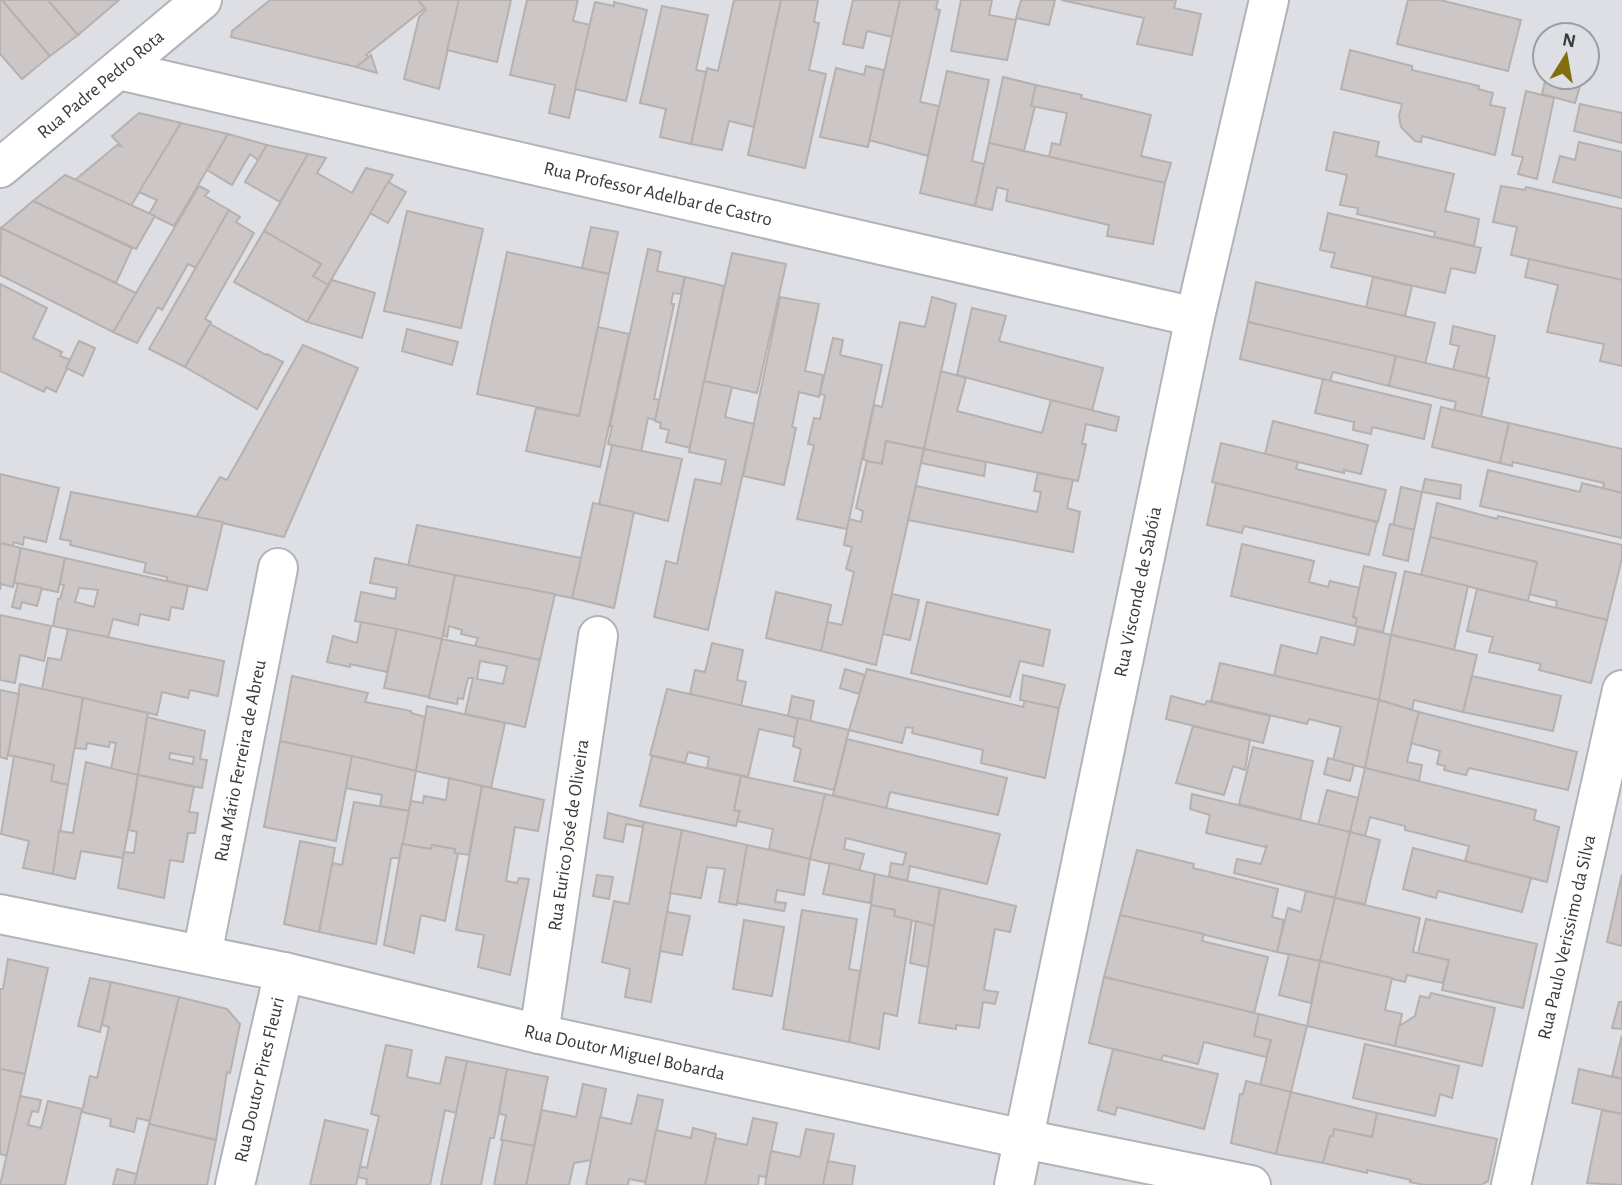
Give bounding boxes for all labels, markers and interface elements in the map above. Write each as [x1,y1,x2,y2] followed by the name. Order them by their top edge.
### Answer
[1531,21,1601,91] north arrow
[34,26,168,142] street label: Rua Padre Pedro Rota
[1561,30,1577,51] text: N
[542,158,774,229] street label: Rua Professor Adelbar de Castro
[1111,505,1165,679] street label: Rua Visconde de Sabóia
[211,658,269,863] street label: Rua Mário Ferreira de Abreu
[545,738,592,932] street label: Rua Eurico José de Oliveira
[1534,833,1599,1041] street label: Rua Paulo Verissimo da Silva
[231,995,287,1164] street label: Rua Doutor Pires Fleuri
[522,1021,727,1084] street label: Rua Doutor Miguel Bobarda

